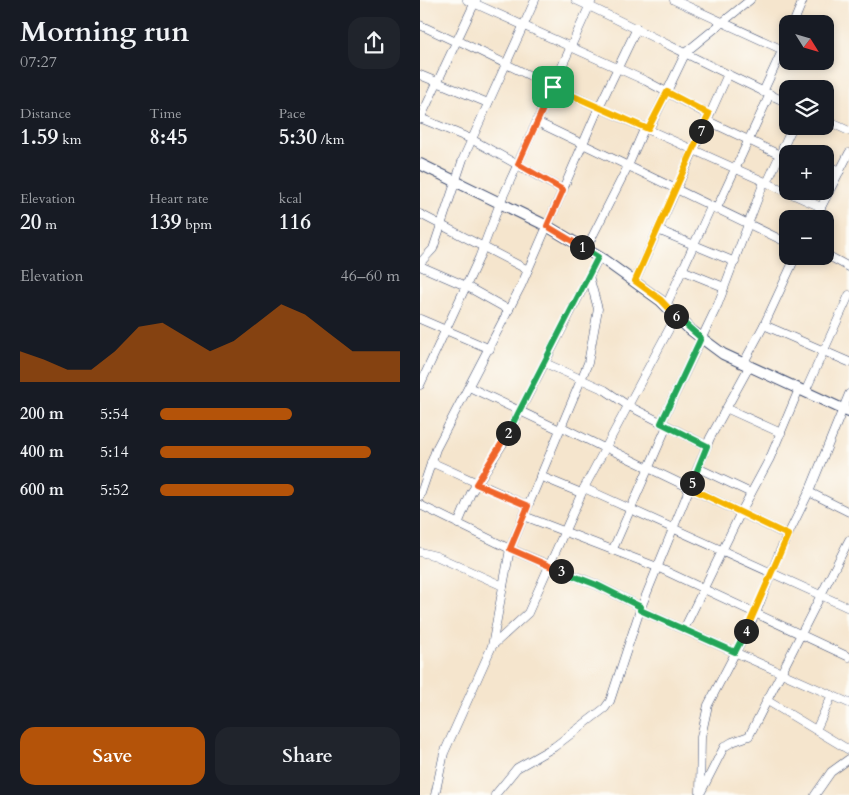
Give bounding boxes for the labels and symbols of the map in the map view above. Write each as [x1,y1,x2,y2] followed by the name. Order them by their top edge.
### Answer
[779,15,834,70] north arrow
[532,66,574,108] pin
[688,118,714,144] pin: 7
[570,234,594,260] pin: 1
[664,304,688,328] pin: 6
[496,420,520,446] pin: 2
[680,470,704,496] pin: 5
[548,558,574,584] pin: 3
[734,618,758,644] pin: 4

